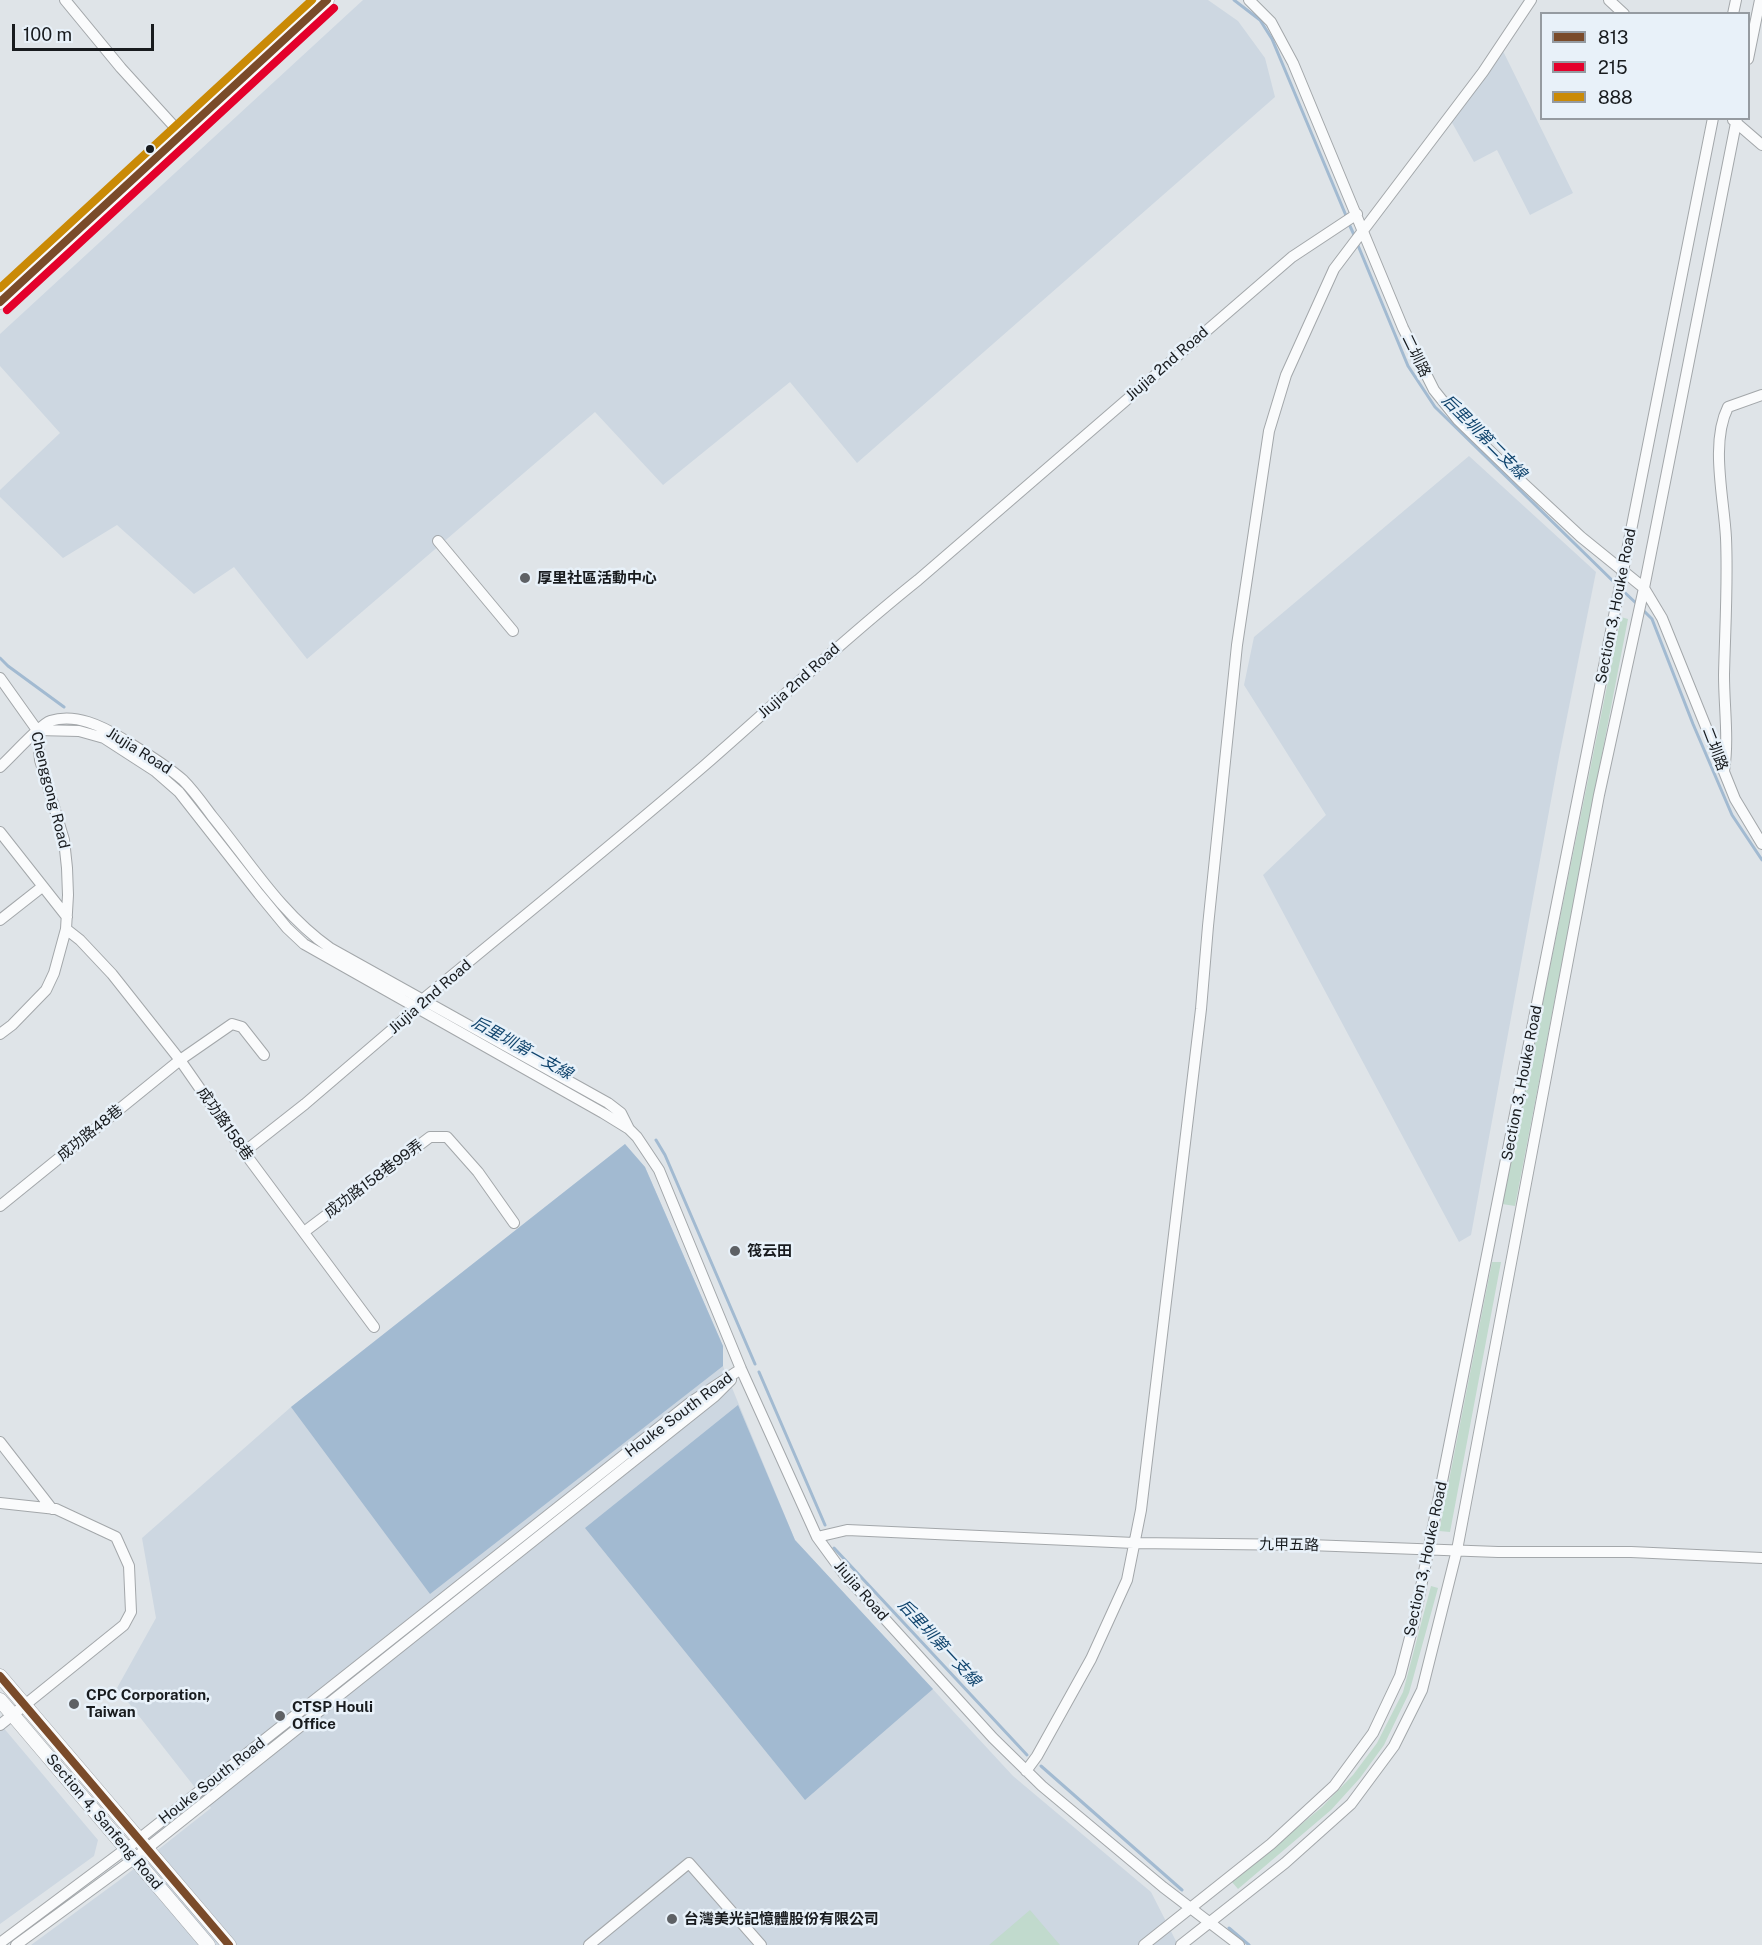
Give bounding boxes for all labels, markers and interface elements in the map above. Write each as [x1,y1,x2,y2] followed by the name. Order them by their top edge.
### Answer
[15,12,158,50] scale bar
[1540,12,1750,120] legend
[23,24,72,45] text: 100 m
[1598,27,1628,48] text: 813
[1598,57,1628,78] text: 215
[1598,87,1633,108] text: 888
[144,143,156,155] unlabelled marker
[1122,323,1212,405] street label: Jiujia 2nd Road
[1398,332,1434,380] street label: 二圳路
[1438,391,1530,483] water label: 后里圳第二支線
[1592,527,1640,685] street label: Section 3, Houke Road
[537,569,657,587] place label: 厚里社區活動中心
[518,571,532,585] marker: 厚里社區活動中心
[754,640,844,722] street label: Jiujia 2nd Road
[103,724,175,778] street label: Jiujia Road
[1699,725,1731,773] street label: 二圳路
[27,730,73,850] street label: Chenggong Road
[385,956,475,1038] street label: Jiujia 2nd Road
[1498,1004,1546,1162] street label: Section 3, Houke Road
[468,1012,576,1084] water label: 后里圳第一支線
[193,1084,257,1164] street label: 成功路158巷
[54,1101,126,1165] street label: 成功路48巷
[321,1136,427,1222] street label: 成功路158巷99弄
[747,1242,792,1260] place label: 筏云田
[728,1244,742,1258] marker: 筏云田
[622,1369,736,1461] street label: Houke South Road
[1401,1480,1451,1638] street label: Section 3, Houke Road
[1259,1535,1319,1555] street label: 九甲五路
[830,1557,892,1625] street label: Jiujia Road
[894,1595,984,1691] water label: 后里圳第一支線
[86,1686,210,1721] place label: CPC Corporation, Taiwan
[67,1697,81,1711] marker: CPC Corporation, Taiwan
[292,1698,373,1733] place label: CTSP Houli Office
[273,1709,287,1723] marker: CTSP Houli Office
[155,1734,269,1828] street label: Houke South Road
[42,1750,166,1894] street label: Section 4, Sanfeng Road
[684,1910,879,1928] place label: 台灣美光記憶體股份有限公司
[665,1912,679,1926] marker: 台灣美光記憶體股份有限公司

